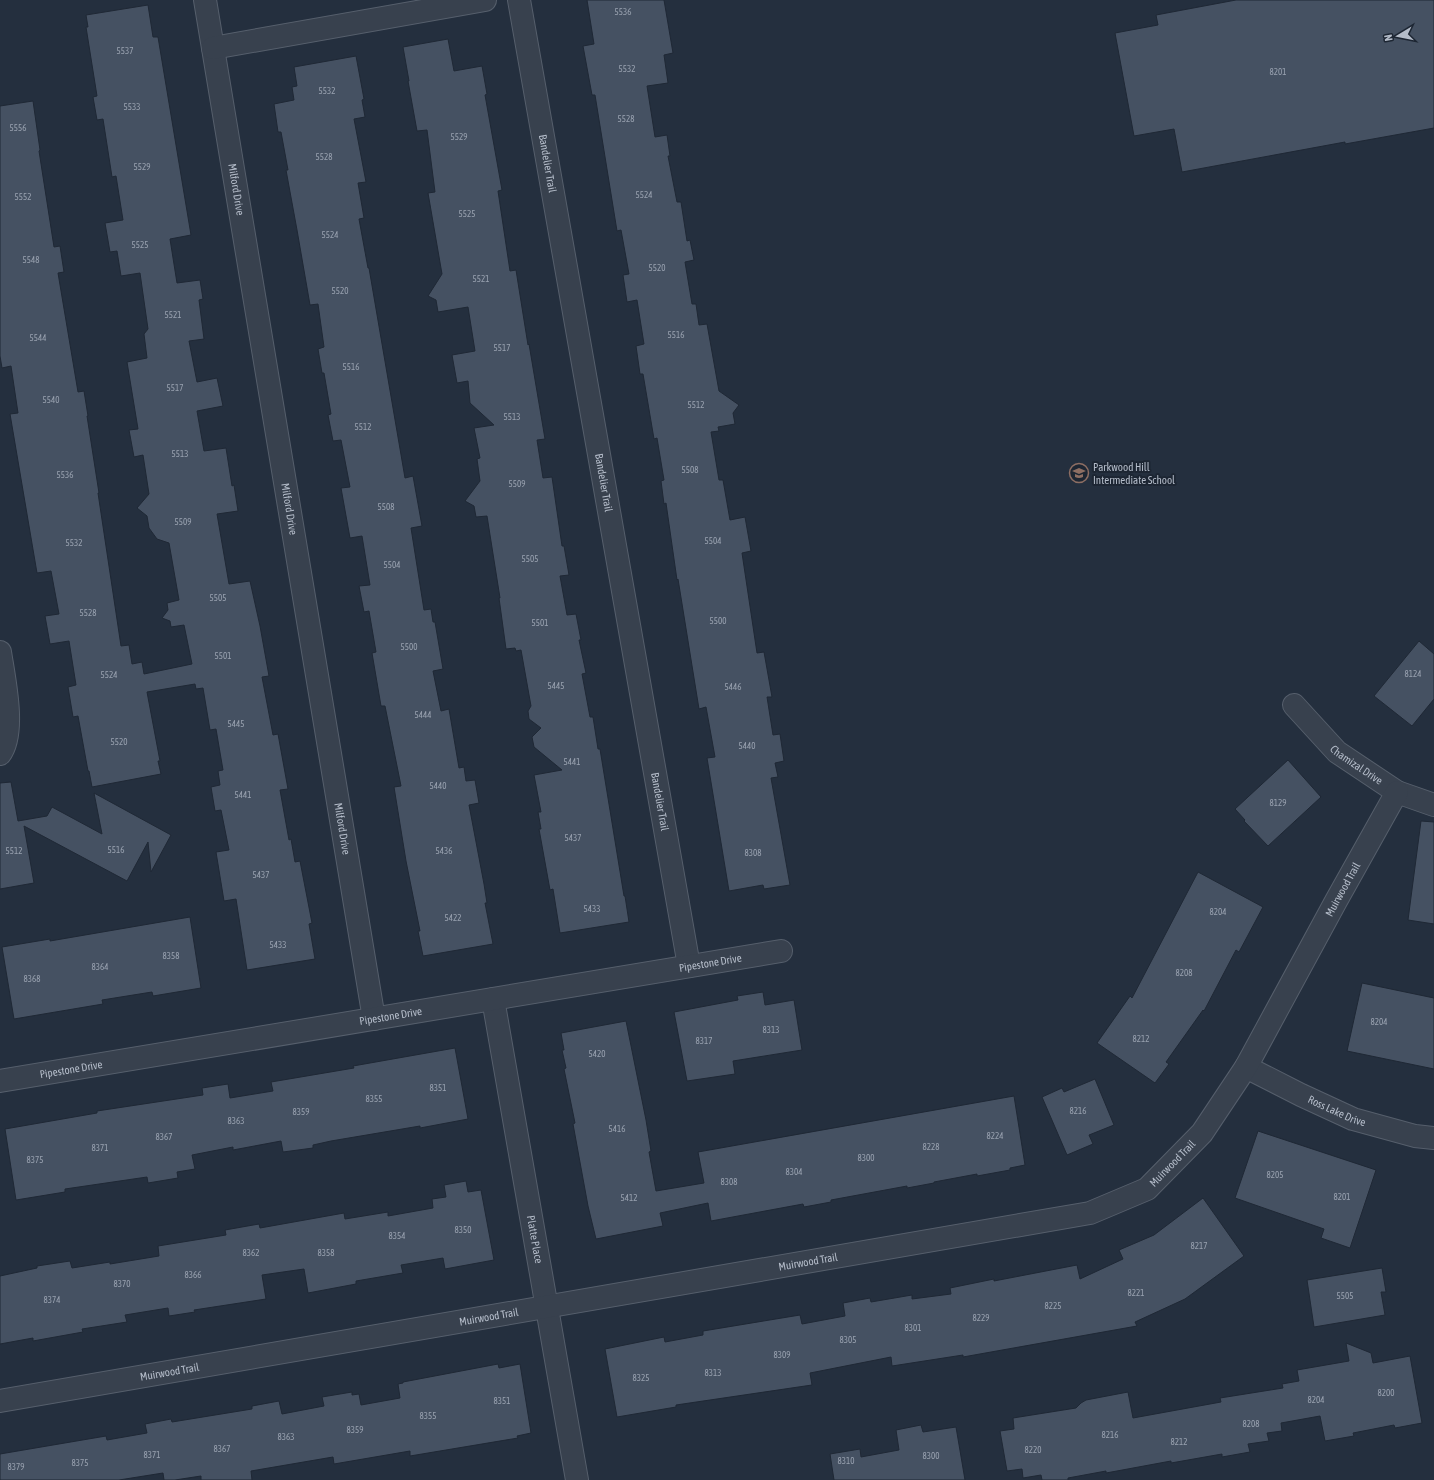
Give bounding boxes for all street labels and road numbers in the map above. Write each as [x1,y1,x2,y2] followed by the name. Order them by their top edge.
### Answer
[537,133,559,194] street label: Bandelier Trail
[226,163,247,216] street label: Milford Drive
[593,453,615,513] street label: Bandelier Trail
[279,482,300,536] street label: Milford Drive
[1328,743,1385,787] street label: Chamizal Drive
[649,772,671,832] street label: Bandelier Trail
[332,802,353,856] street label: Milford Drive
[1323,860,1362,918] street label: Muirwood Trail
[678,952,742,974] street label: Pipestone Drive
[358,1005,423,1027] street label: Pipestone Drive
[39,1058,103,1080] street label: Pipestone Drive
[1306,1093,1367,1128] street label: Ross Lake Drive
[1147,1138,1198,1189] street label: Muirwood Trail
[525,1214,545,1264] street label: Platte Place
[778,1251,839,1273] street label: Muirwood Trail
[458,1306,519,1328] street label: Muirwood Trail
[139,1361,200,1383] street label: Muirwood Trail

